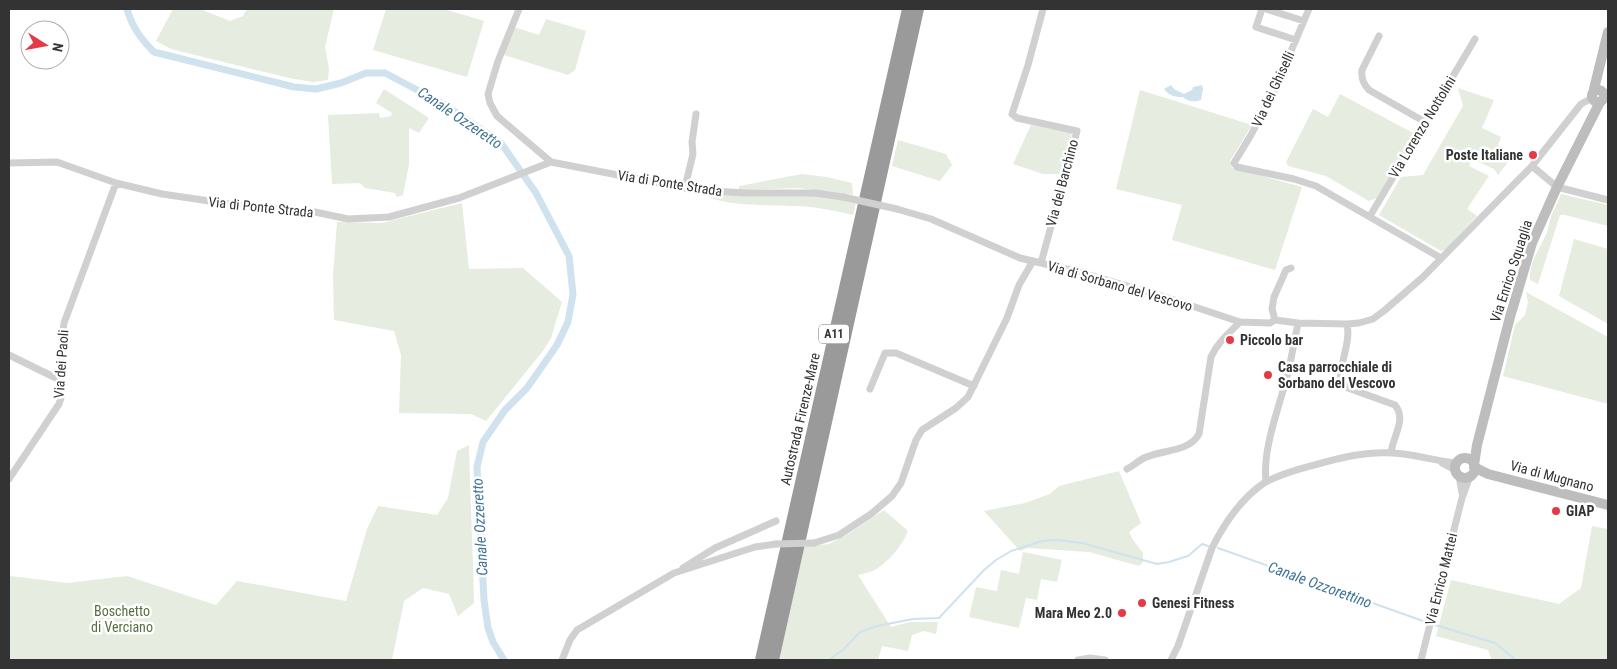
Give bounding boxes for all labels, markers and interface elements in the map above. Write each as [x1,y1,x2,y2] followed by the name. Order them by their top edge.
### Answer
[20,20,70,70] north arrow
[49,42,66,53] text: N
[1248,49,1298,129] street label: Via dei Ghiselli
[1385,73,1459,181] street label: Via Lorenzo Nottolini
[414,83,506,153] water label: Canale Ozzeretto
[1043,138,1081,228] street label: Via del Barchino
[1446,147,1523,163] place label: Poste Italiane
[1527,149,1539,161] marker: Poste Italiane
[617,167,723,199] street label: Via di Ponte Strada
[208,194,314,220] street label: Via di Ponte Strada
[1487,218,1535,324] street label: Via Enrico Squaglia
[1046,258,1194,314] street label: Via di Sorbano del Vescovo
[819,324,849,344] road number: A11
[51,329,71,399] street label: Via dei Paoli
[1240,332,1304,348] place label: Piccolo bar
[1224,334,1236,346] marker: Piccolo bar
[777,351,823,487] street label: Autostrada Firenze-Mare
[1278,359,1395,391] place label: Casa parrocchiale di Sorbano del Vescovo
[1262,369,1274,381] marker: Casa parrocchiale di Sorbano del Vescovo
[1508,457,1596,495] street label: Via di Mugnano
[468,478,492,576] water label: Canale Ozzeretto
[1566,503,1594,519] place label: GIAP
[1550,505,1562,517] marker: GIAP
[1422,531,1460,627] street label: Via Enrico Mattei
[1266,558,1374,612] water label: Canale Ozzorettino
[1152,595,1234,611] place label: Genesi Fitness
[1136,597,1148,609] marker: Genesi Fitness
[91,603,153,635] park label: Boschetto di Verciano
[1035,605,1112,621] place label: Mara Meo 2.0
[1116,607,1128,619] marker: Mara Meo 2.0

